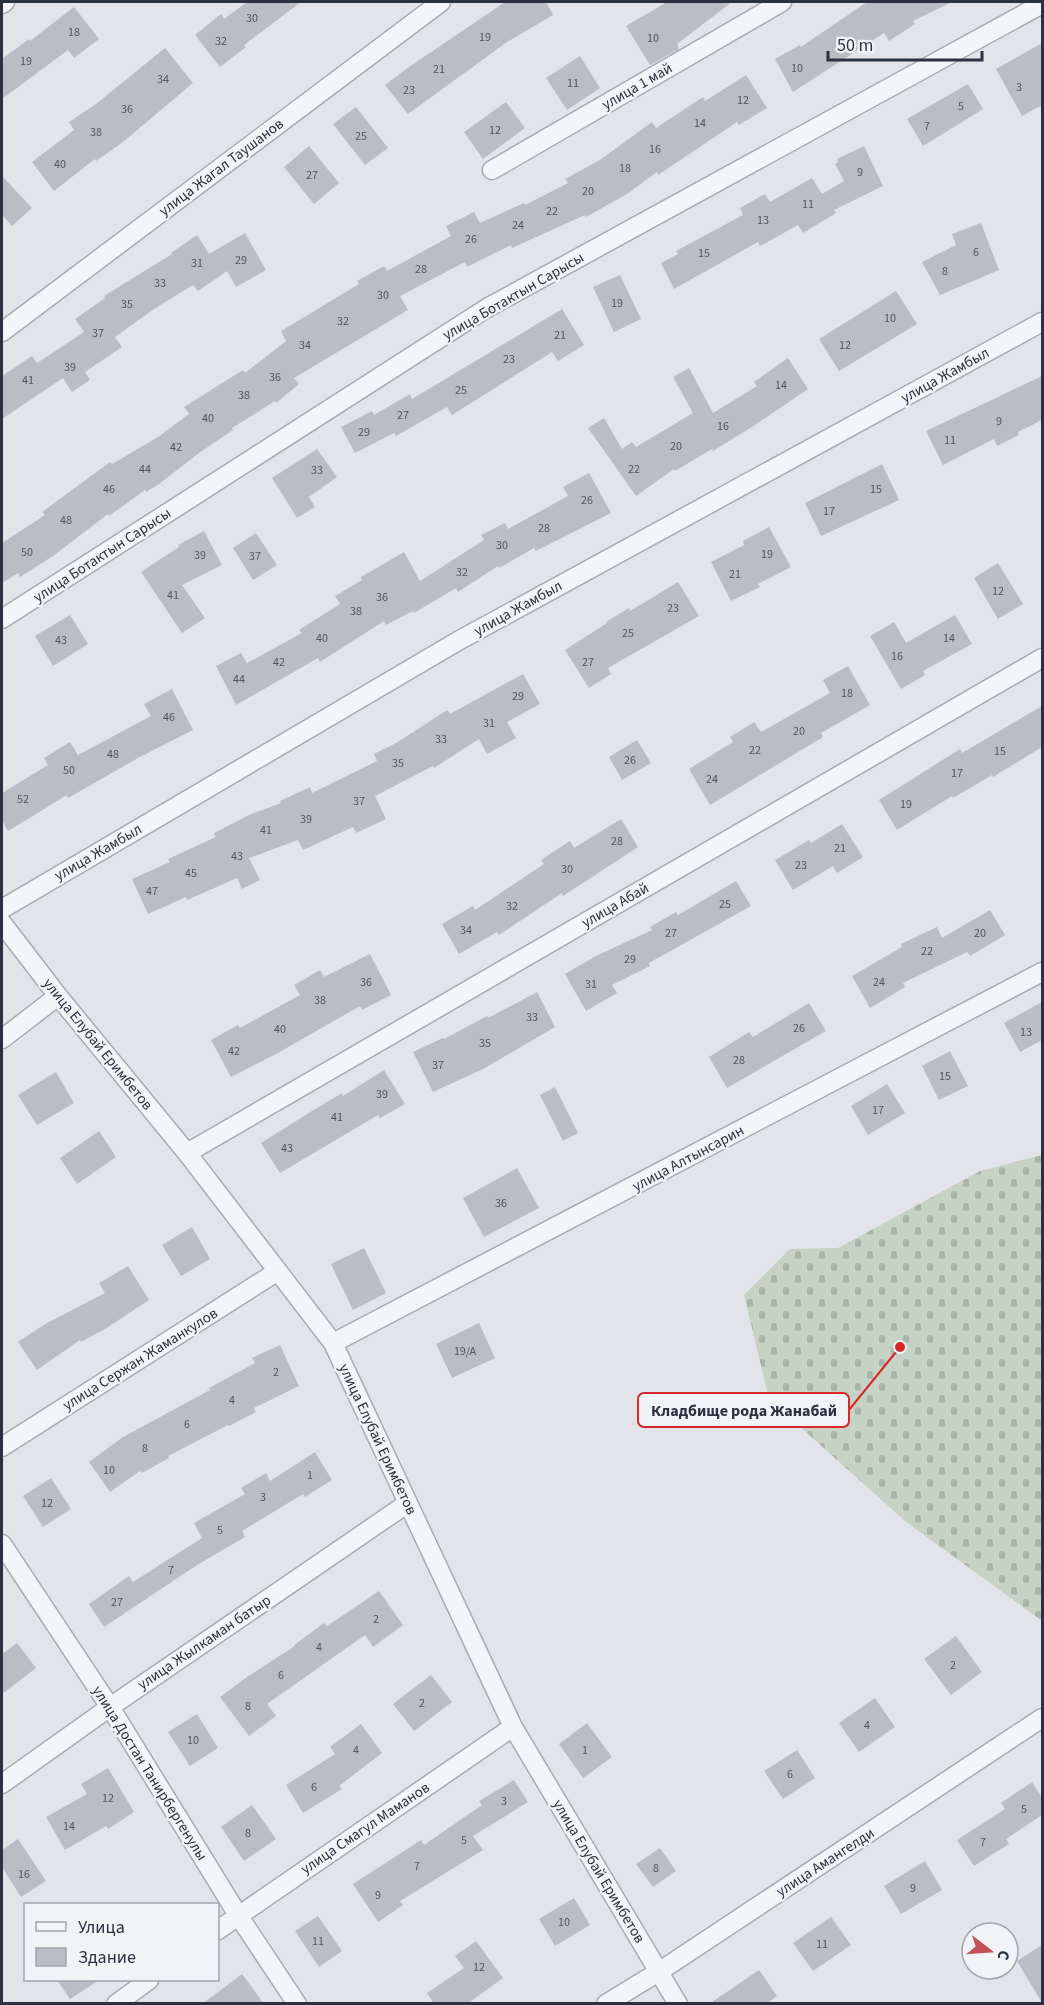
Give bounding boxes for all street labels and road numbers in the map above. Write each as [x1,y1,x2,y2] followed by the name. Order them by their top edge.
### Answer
[598,58,676,115] street label: улица 1 май
[155,113,288,221] street label: улица Жагал Таушанов
[439,247,588,346] street label: улица Ботактын Сарысы
[897,342,993,408] street label: улица Жамбыл
[29,503,175,608] street label: улица Ботактын Сарысы
[470,575,566,641] street label: улица Жамбыл
[51,819,146,886] street label: улица Жамбыл
[578,878,653,933] street label: улица Абай
[38,974,158,1115] street label: улица Елубай Еримбетов
[629,1120,748,1197] street label: улица Алтынсарин
[59,1303,222,1416] street label: улица Сержан Жаманкулов
[333,1360,422,1518] street label: улица Елубай Еримбетов
[133,1590,275,1695] street label: улица Жылкаман батыр
[87,1682,212,1865] street label: улица Достан Танирбергенулы
[297,1777,434,1879] street label: улица Смагул Маманов
[547,1795,650,1947] street label: улица Елубай Еримбетов
[772,1823,879,1902] street label: улица Амангелди

